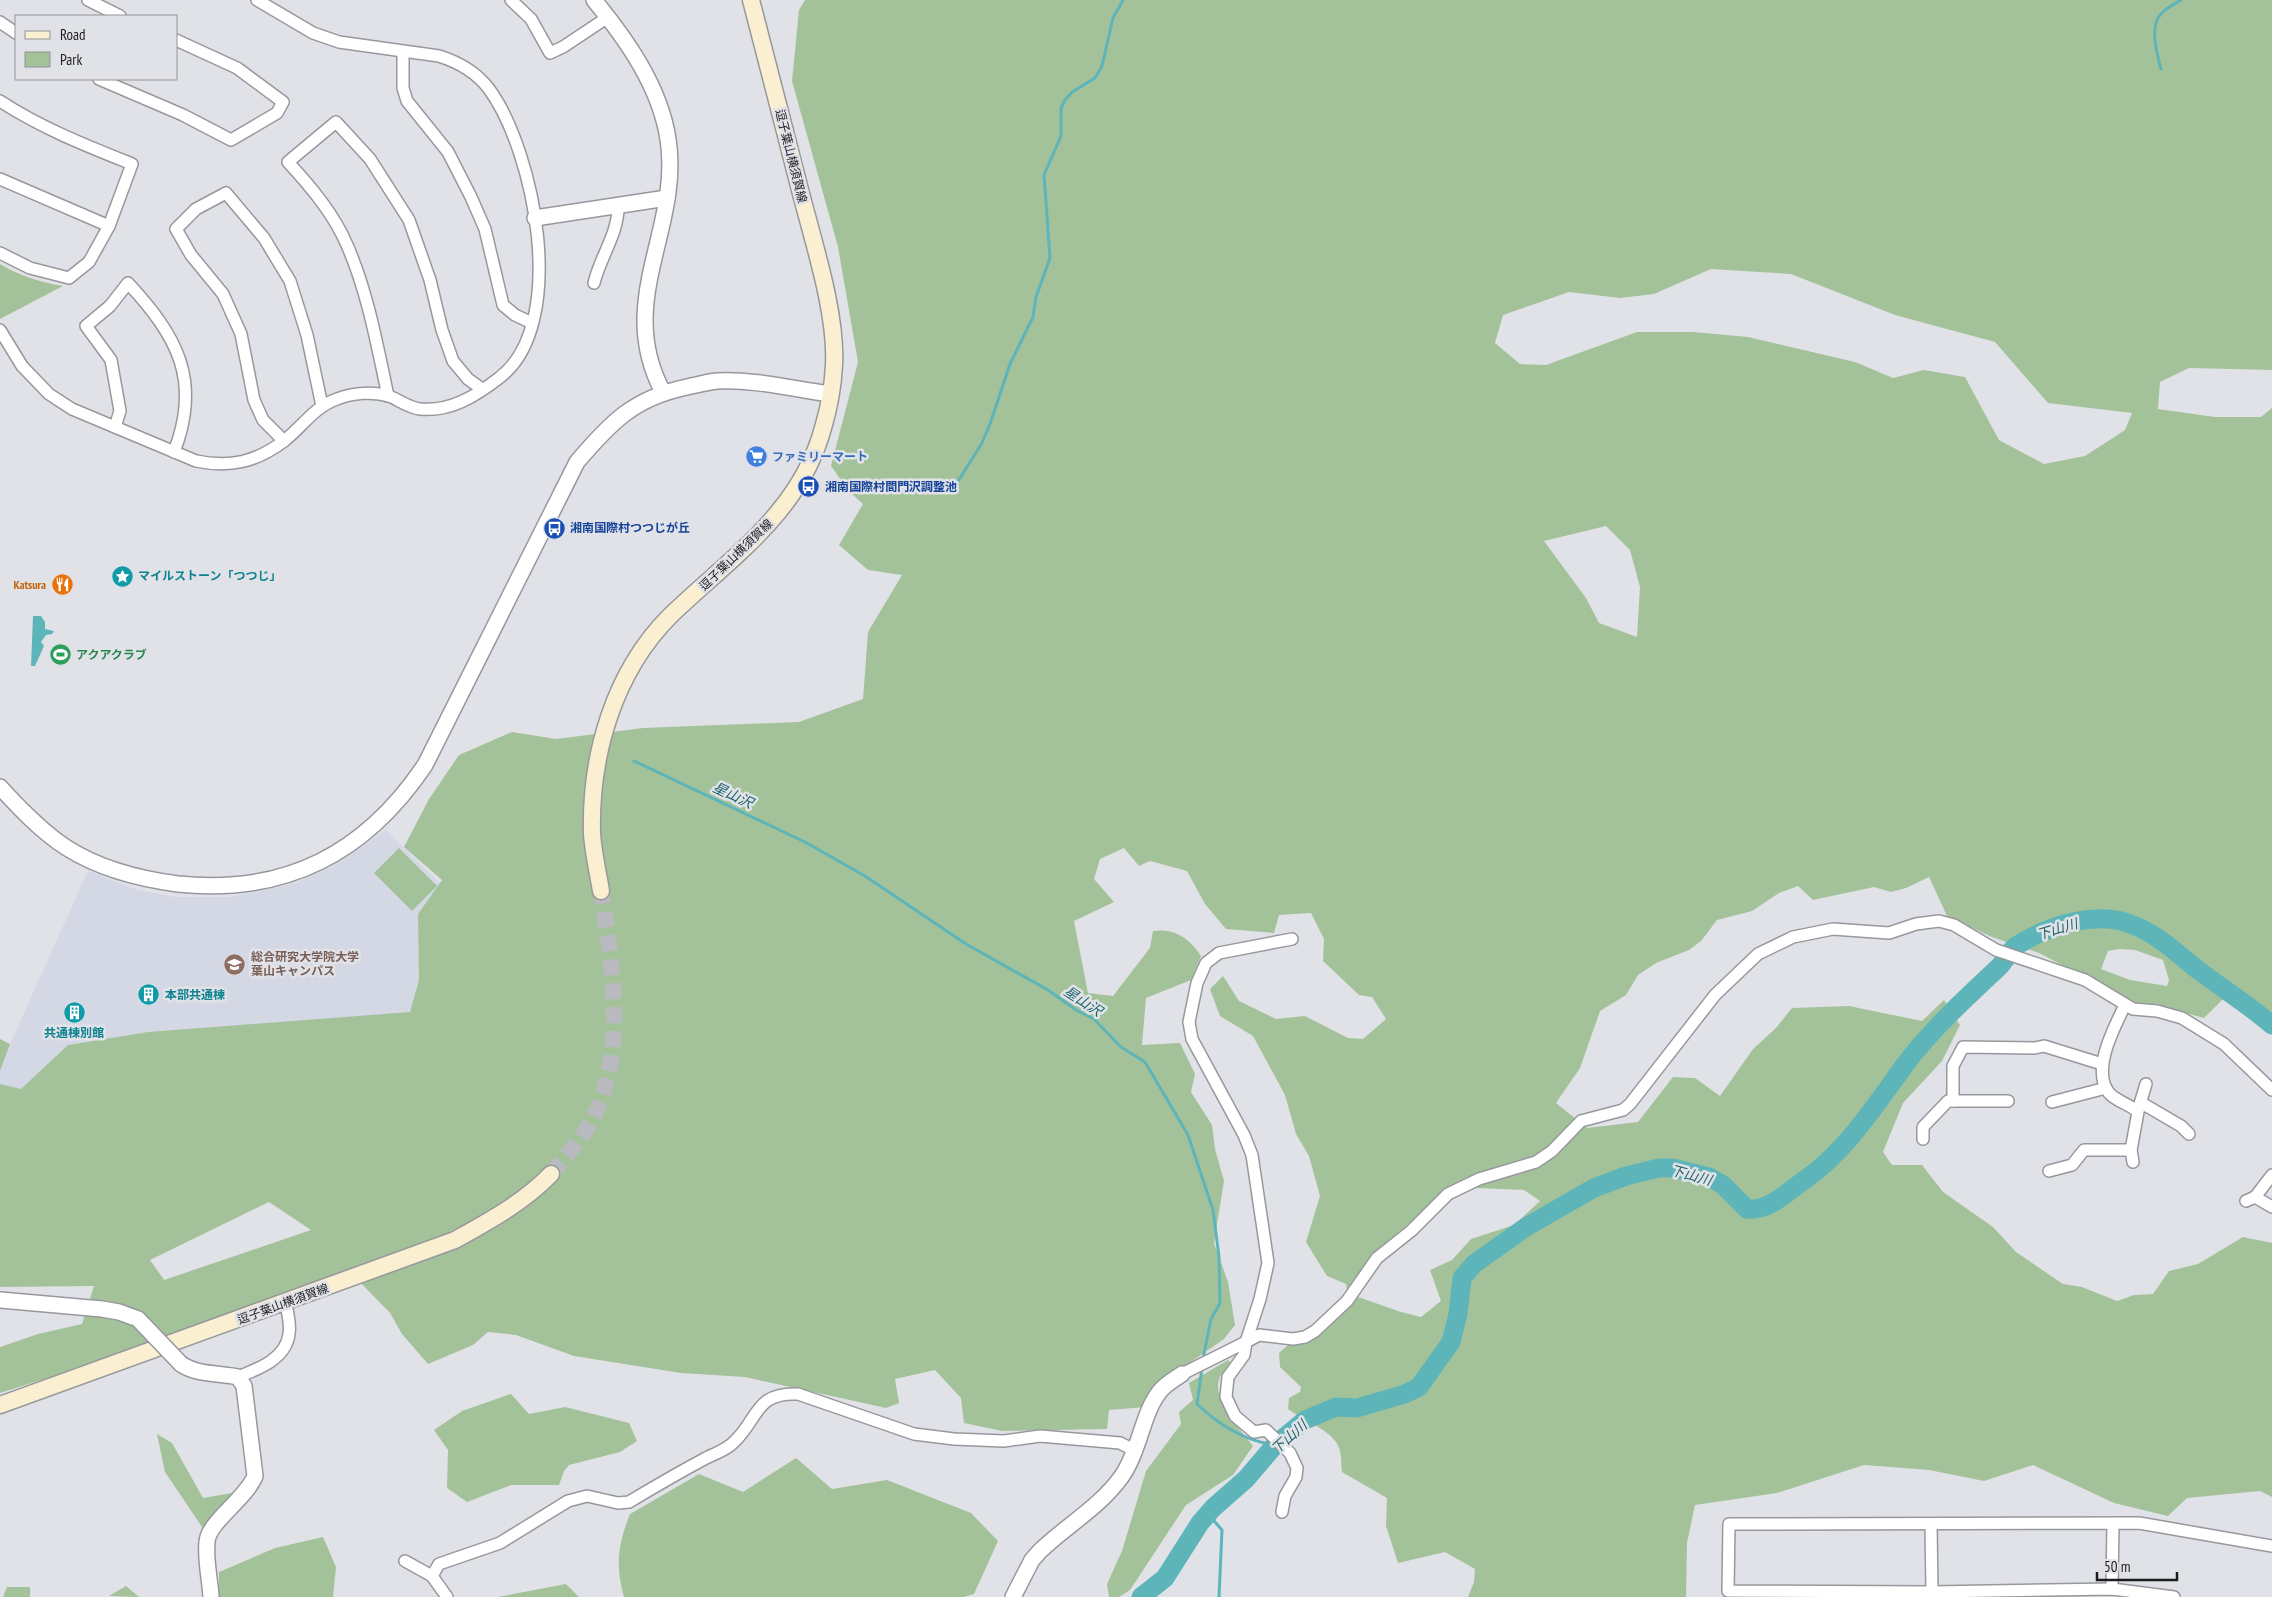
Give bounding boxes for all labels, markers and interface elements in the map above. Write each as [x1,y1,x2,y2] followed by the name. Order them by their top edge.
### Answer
[15,15,178,80] legend
[60,25,86,44] text: Road
[60,50,82,69] text: Park
[773,107,810,204] street label: 逗子葉山横須賀線
[744,445,768,469] supermarket icon: ファミリーマート
[772,449,868,464] place label: ファミリーマート
[797,475,821,499] bus stop icon: 湘南国際村間門沢調整池
[825,479,957,494] place label: 湘南国際村間門沢調整池
[542,516,566,540] bus stop icon: 湘南国際村つつじが丘
[696,516,775,593] street label: 逗子葉山横須賀線
[570,520,690,535] place label: 湘南国際村つつじが丘
[110,564,134,588] place icon: マイルストーン「つつじ」
[138,568,281,583] place label: マイルストーン「つつじ」
[50,573,74,597] restaurant icon: Katsura
[13,577,46,592] place label: Katsura
[48,643,72,667] sports icon: アクアクラブ
[76,647,147,662] place label: アクアクラブ
[710,778,758,813] water label: 星山沢
[2034,914,2082,944] water label: 下山川
[251,949,359,978] place label: 総合研究大学院大学 葉山キャンパス
[223,952,247,976] school or university icon: 総合研究大学院大学 葉山キャンパス
[1060,982,1107,1021] water label: 星山沢
[137,983,161,1007] building icon: 本部共通棟
[165,987,225,1002] place label: 本部共通棟
[62,1000,86,1024] building icon: 共通棟別館
[44,1025,104,1040] place label: 共通棟別館
[1668,1161,1716,1190] water label: 下山川
[235,1280,331,1327] street label: 逗子葉山横須賀線
[1267,1415,1312,1458] water label: 下山川
[2097,1550,2177,1582] scale bar
[2104,1557,2130,1576] text: 50 m

